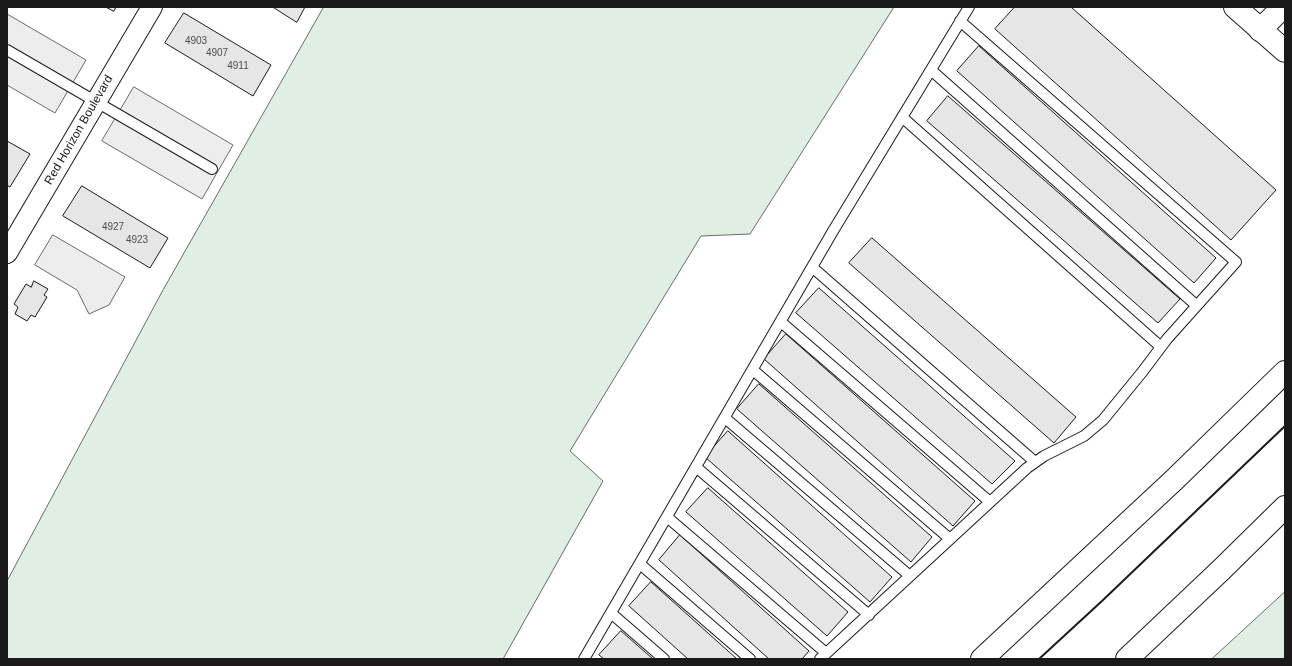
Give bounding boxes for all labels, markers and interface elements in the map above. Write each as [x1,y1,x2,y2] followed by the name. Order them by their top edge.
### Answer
[185,35,207,47] house number: 4903
[206,47,228,59] house number: 4907
[227,60,249,72] house number: 4911
[42,73,116,187] street label: Red Horizon Boulevard
[102,221,124,233] house number: 4927
[126,234,148,246] house number: 4923

